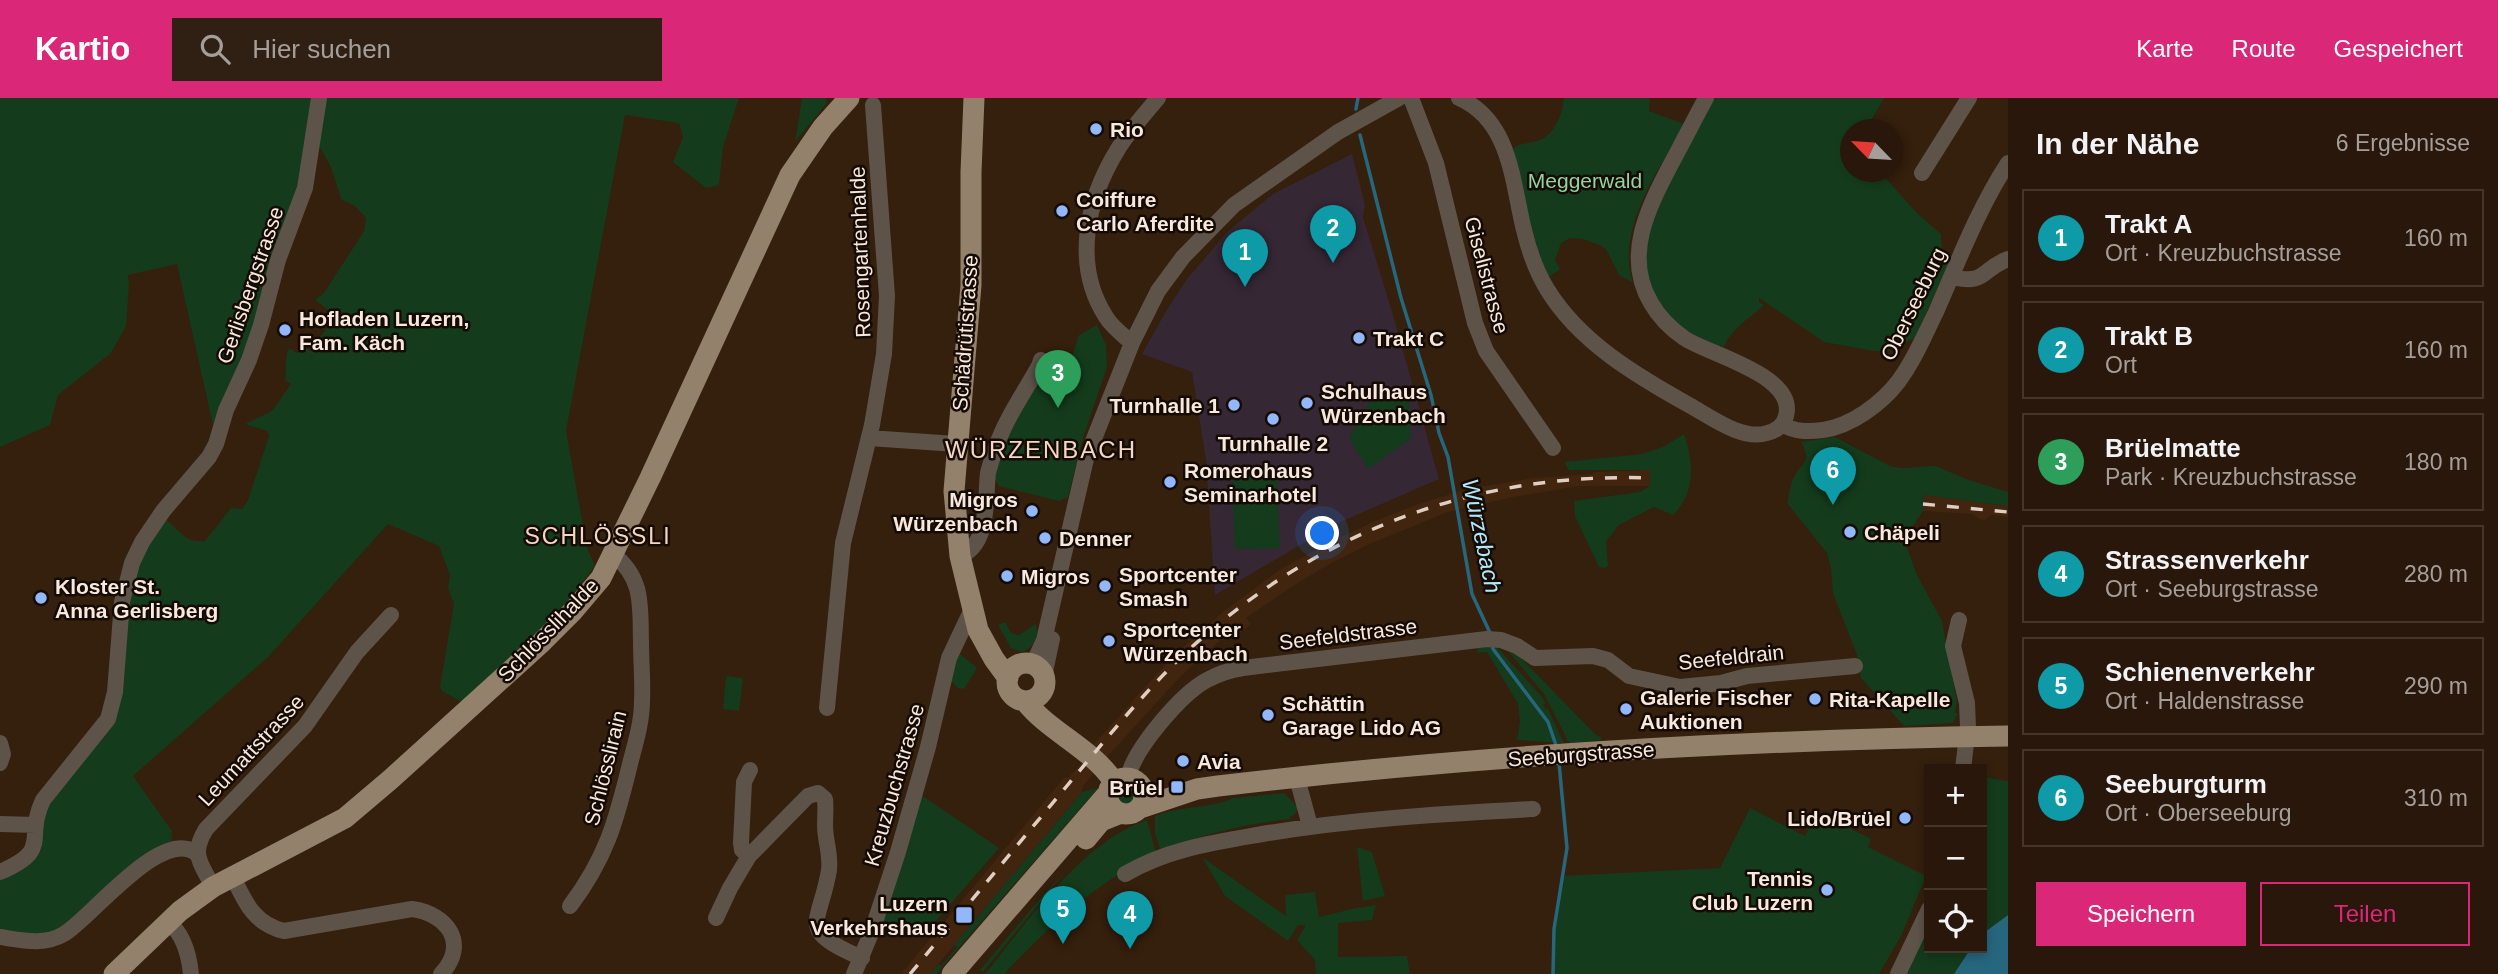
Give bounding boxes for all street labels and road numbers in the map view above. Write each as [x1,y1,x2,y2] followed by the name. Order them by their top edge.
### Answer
[846,166,874,338] street label: Rosengartenhalde
[212,203,288,367] street label: Gerlisbergstrasse
[1460,214,1514,336] street label: Giselistrasse
[1876,244,1950,364] street label: Oberseeburg
[948,254,982,412] street label: Schädrütistrasse
[493,574,603,686] street label: Schlösslihalde
[1278,614,1418,654] street label: Seefeldstrasse
[1677,640,1785,674] street label: Seefeldrain
[194,690,308,810] street label: Leumattstrasse
[860,701,928,869] street label: Kreuzbuchstrasse
[580,708,630,828] street label: Schlösslirain
[1507,737,1655,771] street label: Seeburgstrasse

